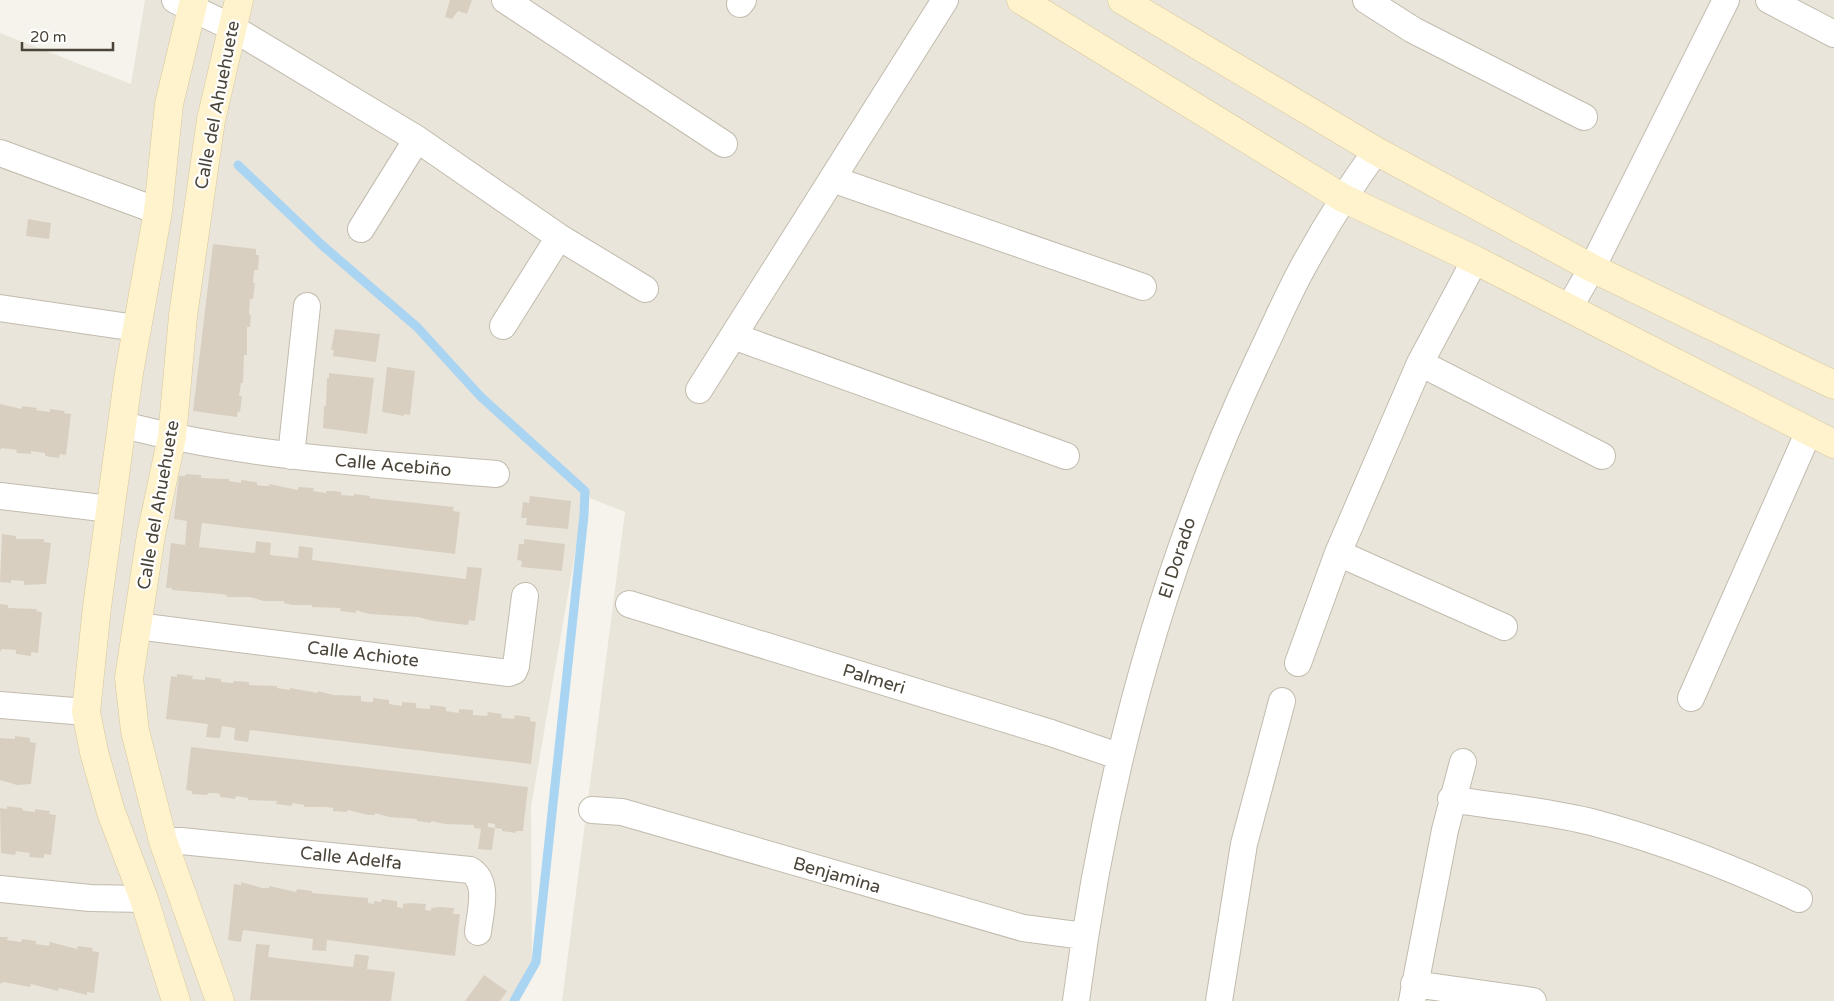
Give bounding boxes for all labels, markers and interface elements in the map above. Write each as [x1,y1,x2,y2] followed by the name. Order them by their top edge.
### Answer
[190,19,244,191] street label: Calle del Ahuehuete
[22,20,114,52] scale bar
[30,28,67,46] text: 20 m
[132,419,184,591] street label: Calle del Ahuehuete
[334,449,452,481] street label: Calle Acebiño
[1154,515,1200,601] street label: El Dorado
[306,636,420,672] street label: Calle Achiote
[840,659,908,699] street label: Palmeri
[299,842,403,874] street label: Calle Adelfa
[791,852,883,898] street label: Benjamina

